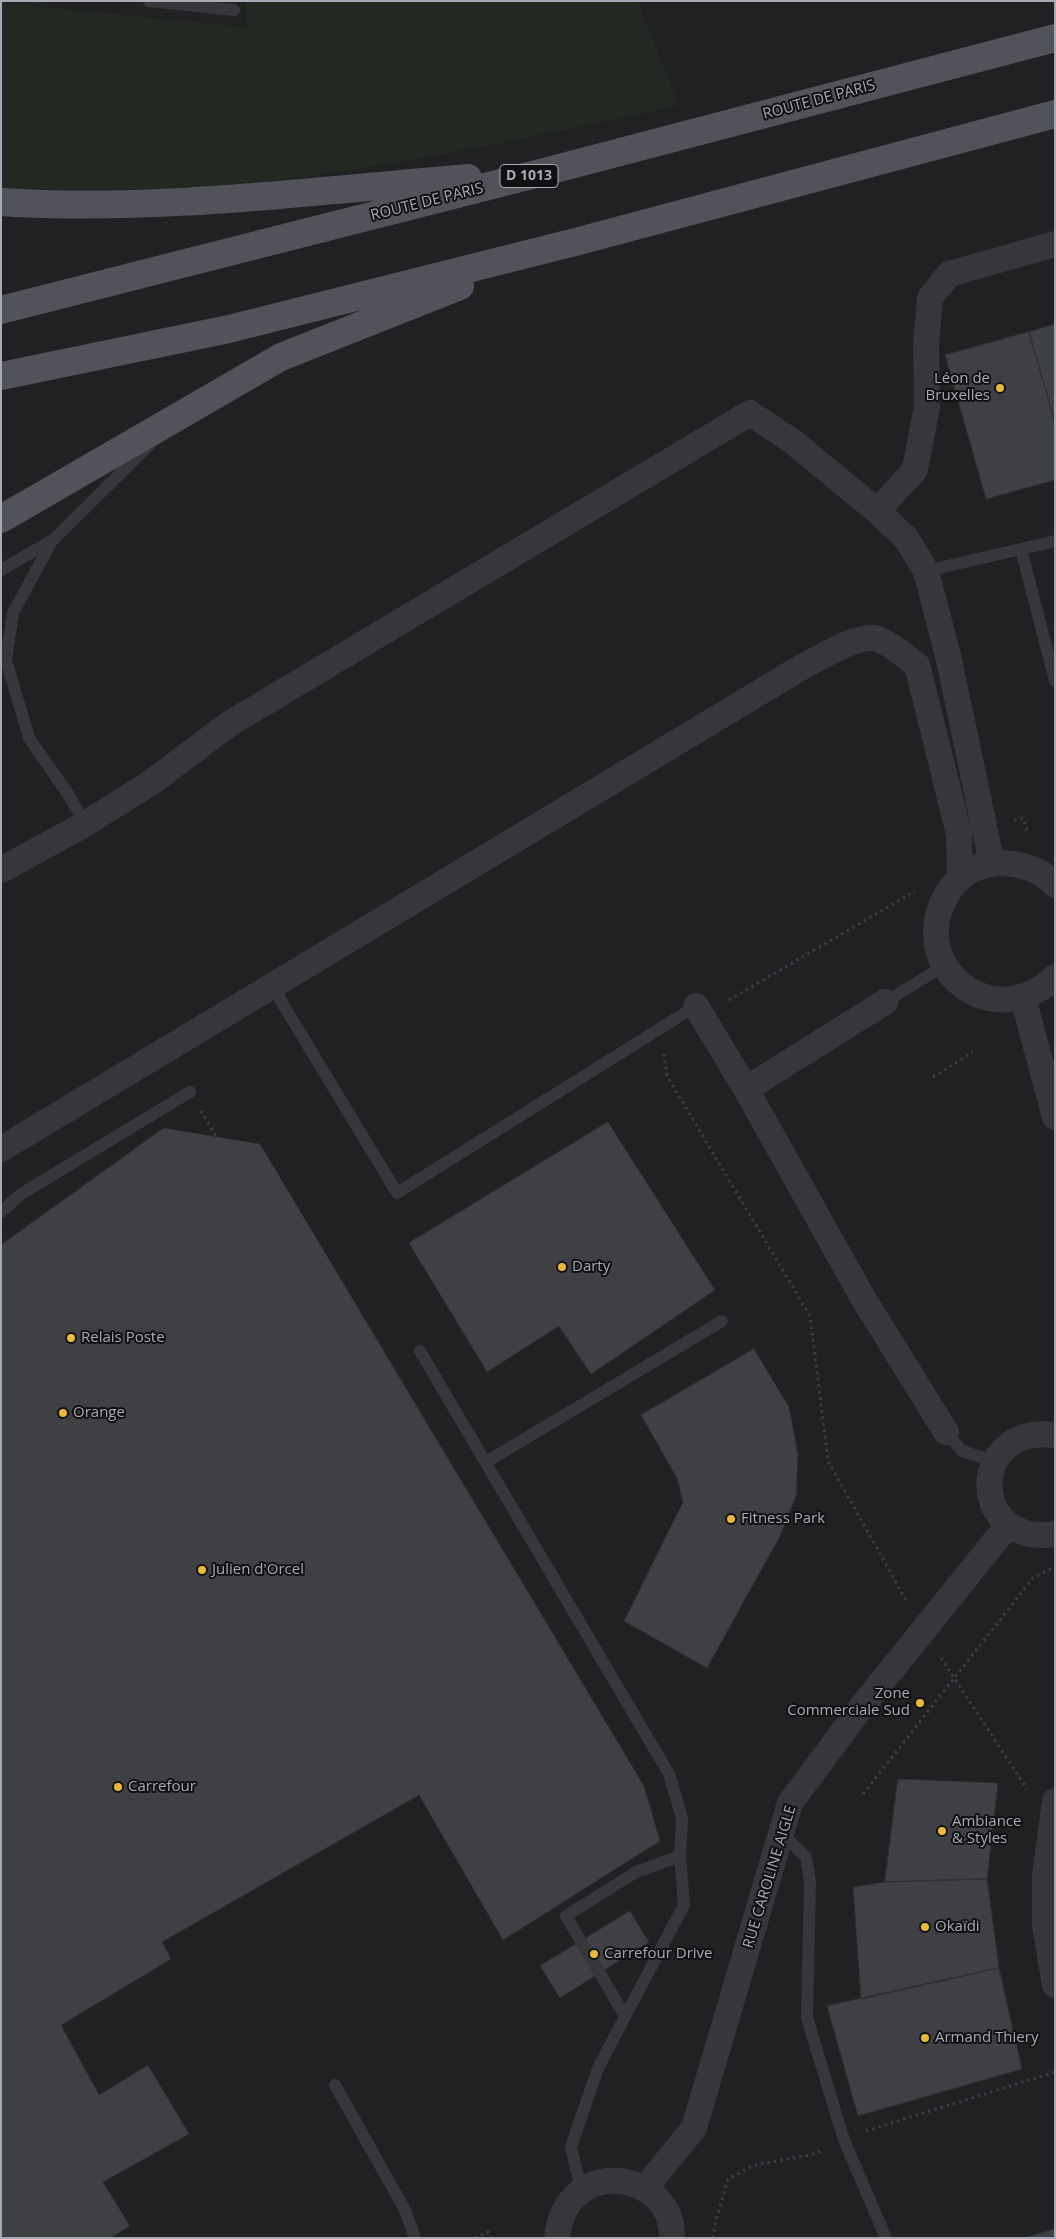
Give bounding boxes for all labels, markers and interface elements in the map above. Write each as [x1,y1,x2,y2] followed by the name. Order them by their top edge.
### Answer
[761,76,877,124] street label: ROUTE DE PARIS
[500,165,558,188] road number: D 1013
[369,179,485,225] street label: ROUTE DE PARIS
[926,370,990,405] place label: Léon de Bruxelles
[994,382,1006,394] marker: Léon de Bruxelles
[572,1258,610,1276] place label: Darty
[556,1261,568,1273] marker: Darty
[81,1329,165,1347] place label: Relais Poste
[65,1332,77,1344] marker: Relais Poste
[73,1404,125,1422] place label: Orange
[57,1407,69,1419] marker: Orange
[741,1510,825,1528] place label: Fitness Park
[725,1513,737,1525] marker: Fitness Park
[212,1561,304,1579] place label: Julien d'Orcel
[196,1564,208,1576] marker: Julien d'Orcel
[787,1685,910,1720] place label: Zone Commerciale Sud
[914,1697,926,1709] marker: Zone Commerciale Sud
[128,1778,196,1796] place label: Carrefour
[112,1781,124,1793] marker: Carrefour
[740,1803,800,1951] street label: RUE CAROLINE AIGLE
[952,1813,1021,1848] place label: Ambiance & Styles
[936,1825,948,1837] marker: Ambiance & Styles
[935,1918,980,1936] place label: Okaïdi
[919,1921,931,1933] marker: Okaïdi
[604,1945,712,1963] place label: Carrefour Drive
[588,1948,600,1960] marker: Carrefour Drive
[935,2029,1038,2047] place label: Armand Thiery
[919,2032,931,2044] marker: Armand Thiery

